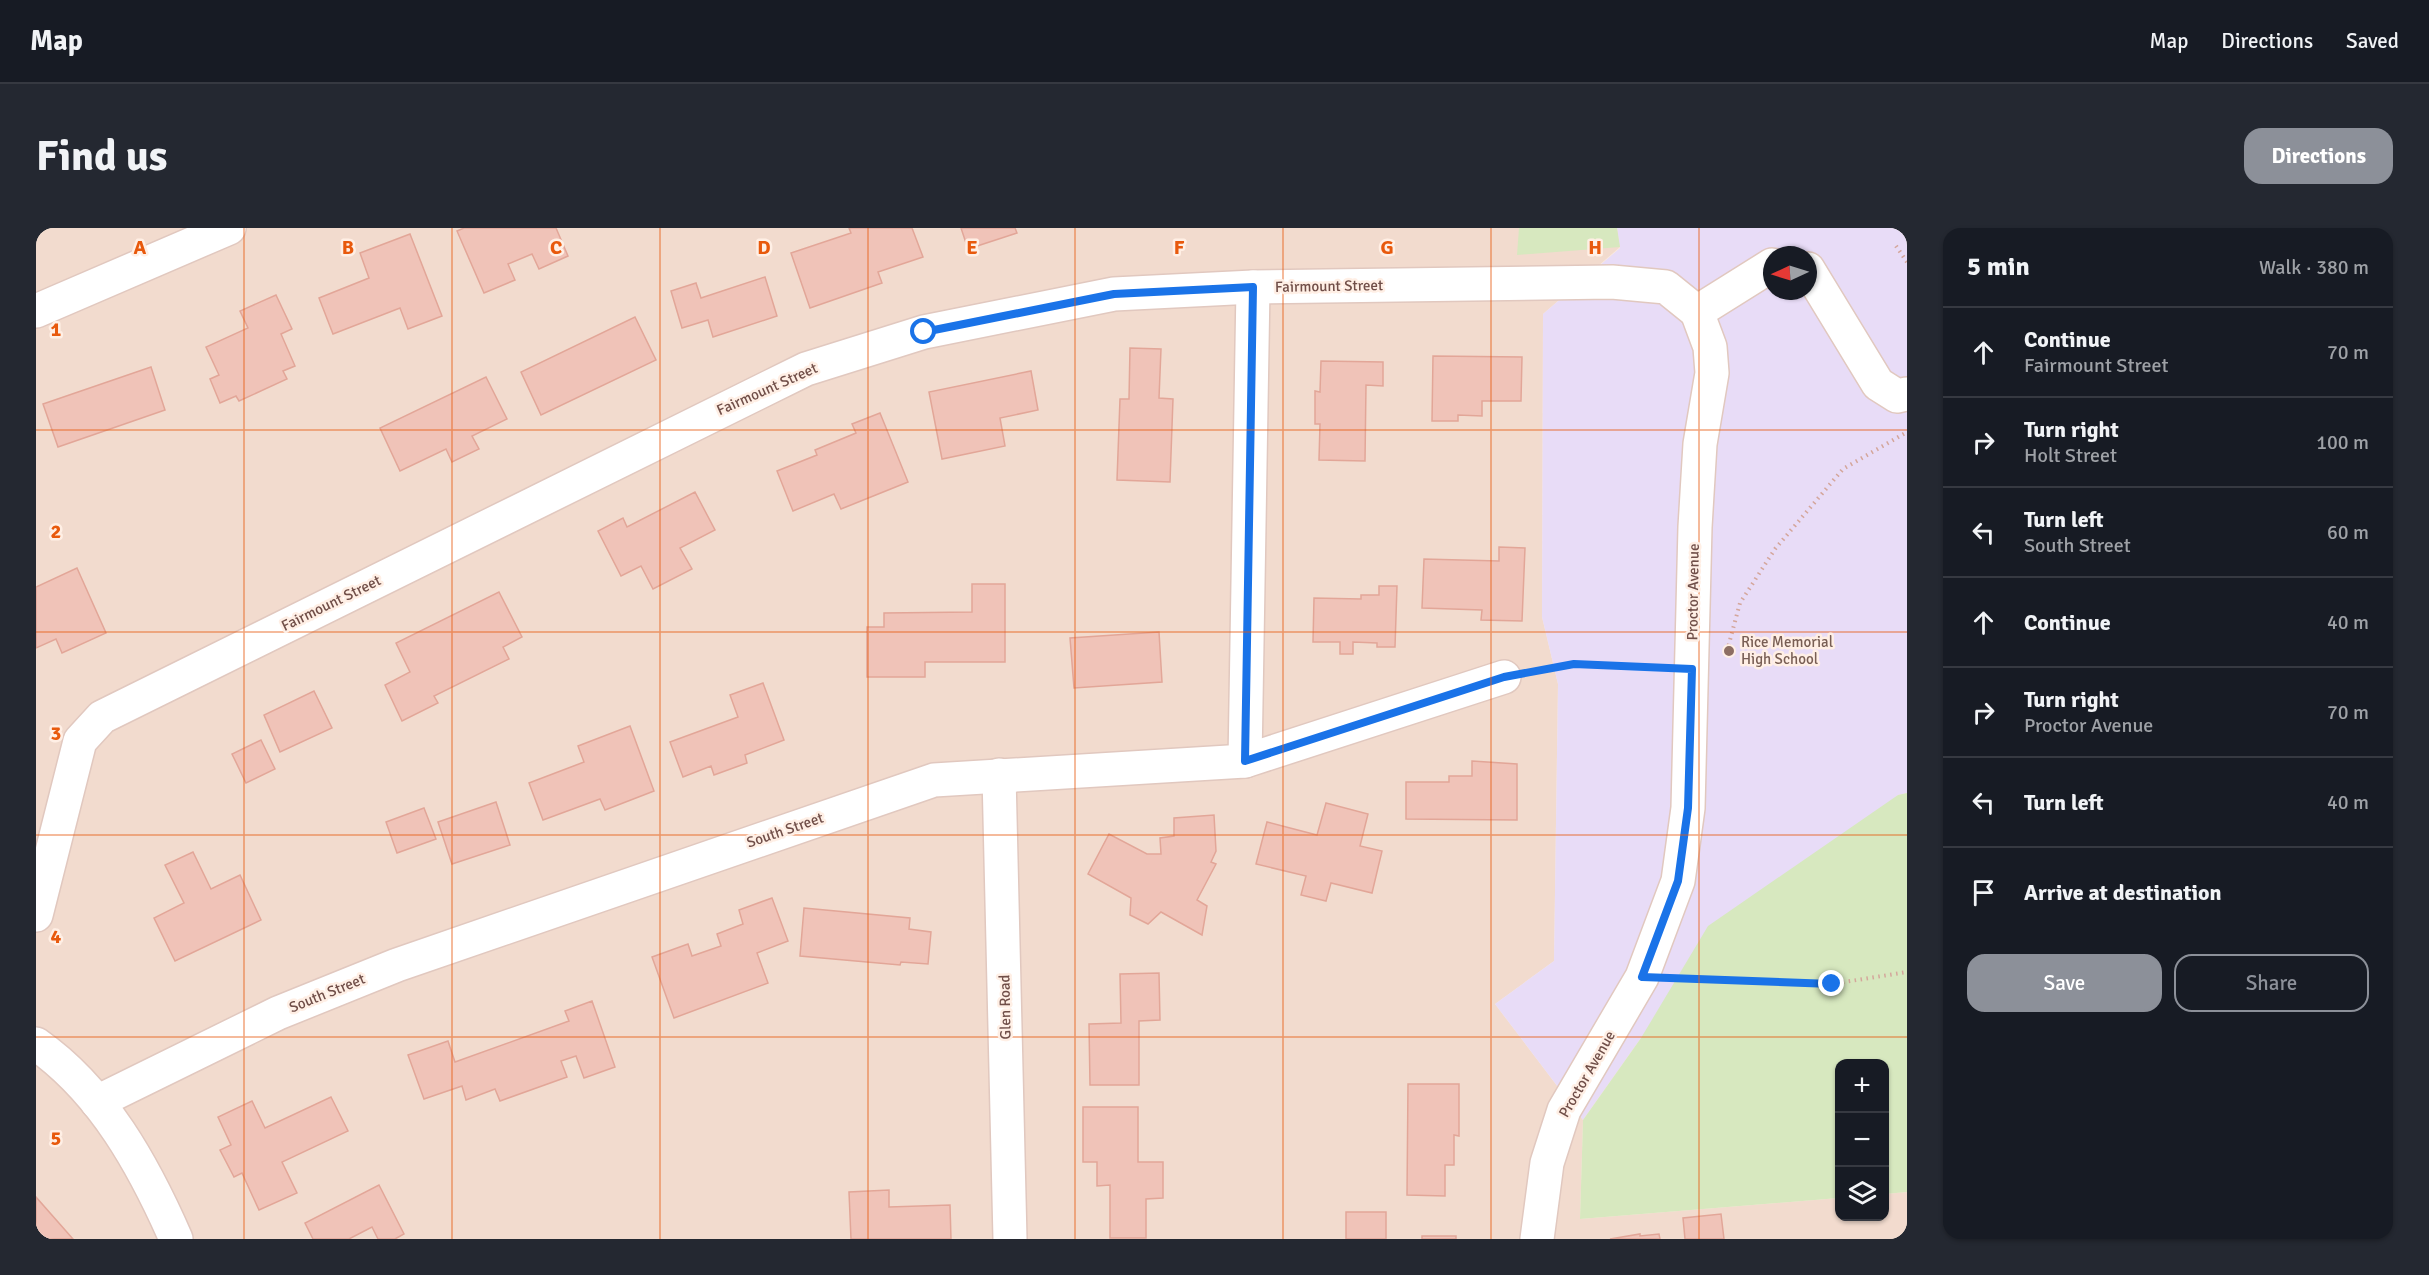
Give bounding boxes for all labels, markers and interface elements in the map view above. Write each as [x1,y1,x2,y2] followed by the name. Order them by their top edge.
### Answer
[30,24,83,58] text: Map
[2150,28,2188,54] text: Map
[2221,28,2313,54] text: Directions
[2346,28,2399,54] text: Saved
[2244,128,2393,184] button: Directions
[36,131,167,182] text: Find us
[134,235,147,260] text: A
[342,235,354,260] text: B
[550,235,562,260] text: C
[757,235,771,260] text: D
[966,235,978,260] text: E
[1174,235,1185,260] text: F
[1380,235,1394,260] text: G
[1588,235,1602,260] text: H
[1763,246,1817,300] north arrow
[1967,251,2030,283] text: 5 min
[2259,255,2369,280] text: Walk · 380 m
[1275,276,1383,296] street label: Fairmount Street
[51,317,62,342] text: 1
[910,318,936,344] route start
[2024,326,2111,353] text: Continue
[1967,336,2000,369] icon: ahead
[2327,340,2369,365] text: 70 m
[2024,353,2168,378] text: Fairmount Street
[714,359,820,419] street label: Fairmount Street
[2024,416,2119,443] text: Turn right
[1967,426,2000,459] icon: right
[2316,430,2369,455] text: 100 m
[2024,443,2117,468] text: Holt Street
[2024,506,2104,533] text: Turn left
[1967,516,2000,549] icon: left
[51,519,61,544] text: 2
[2327,520,2369,545] text: 60 m
[2024,533,2131,558] text: South Street
[1683,543,1703,641] street label: Proctor Avenue
[278,571,384,635] street label: Fairmount Street
[1967,606,2000,639] icon: ahead
[2024,609,2111,636] text: Continue
[2327,610,2369,635] text: 40 m
[1741,633,1833,668] place label: Rice Memorial High School
[1722,644,1736,658] marker: Rice Memorial High School
[2024,686,2119,713] text: Turn right
[1967,696,2000,729] icon: right
[2327,700,2369,725] text: 70 m
[2024,713,2153,738] text: Proctor Avenue
[51,721,61,746] text: 3
[1967,786,2000,819] icon: left
[2024,789,2104,816] text: Turn left
[2327,790,2369,815] text: 40 m
[744,808,826,852] street label: South Street
[1967,876,2000,909] icon: arrive
[2024,879,2221,906] text: Arrive at destination
[51,924,62,949] text: 4
[1967,954,2162,1012] button: Save
[2174,954,2369,1012] button: Share
[286,970,368,1016] street label: South Street
[1818,970,1844,996] route end
[995,974,1015,1040] street label: Glen Road
[1555,1027,1619,1121] street label: Proctor Avenue
[1835,1059,1889,1221] map controls
[1835,1059,1889,1113] button: +
[1835,1113,1889,1167] button: −
[51,1126,61,1151] text: 5
[1835,1167,1889,1221] button: layers

